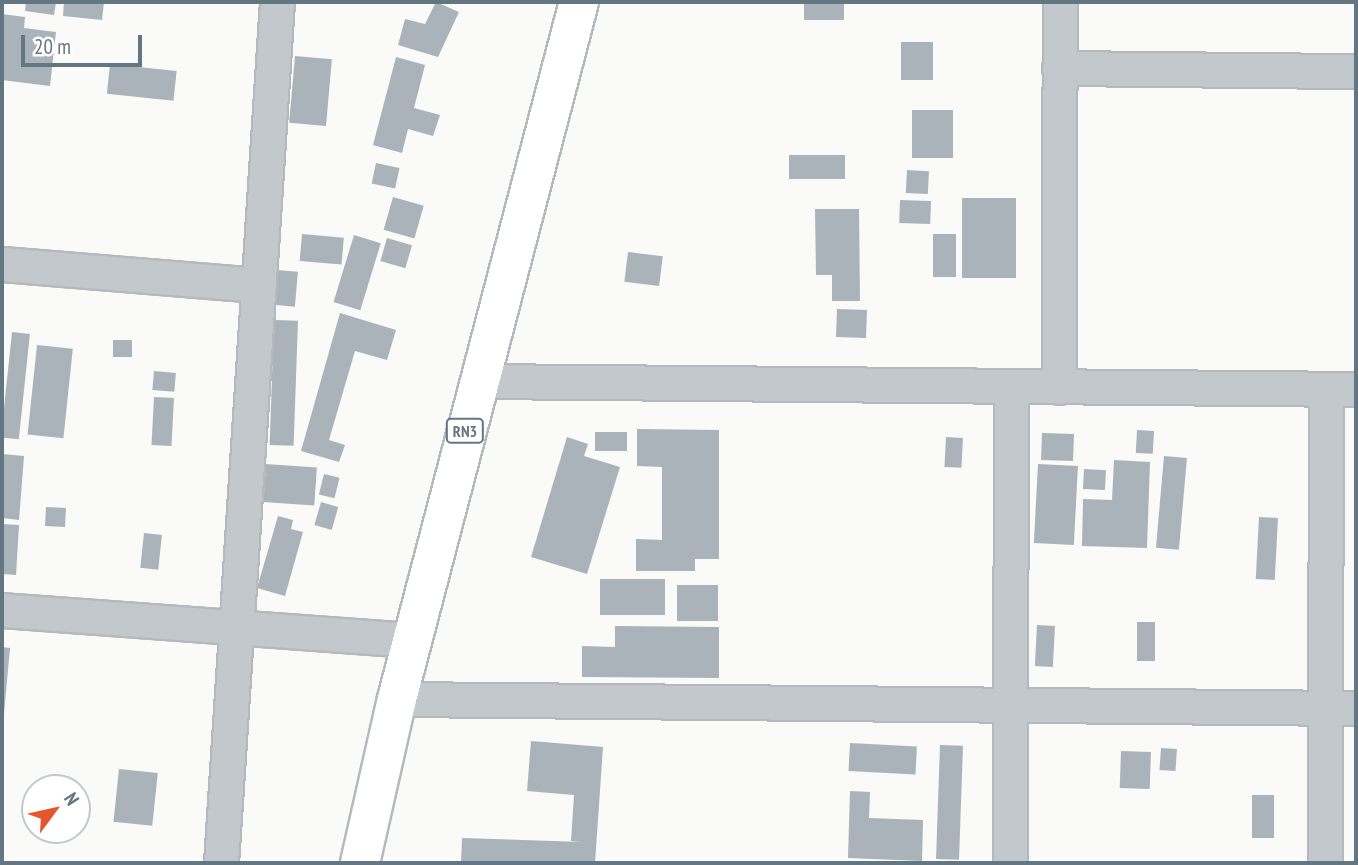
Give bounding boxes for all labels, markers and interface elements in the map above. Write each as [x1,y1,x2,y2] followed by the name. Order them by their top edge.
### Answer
[24,21,145,65] scale bar
[34,33,71,60] text: 20 m
[446,418,484,444] road number: RN3
[21,774,91,844] north arrow
[59,788,85,809] text: N

